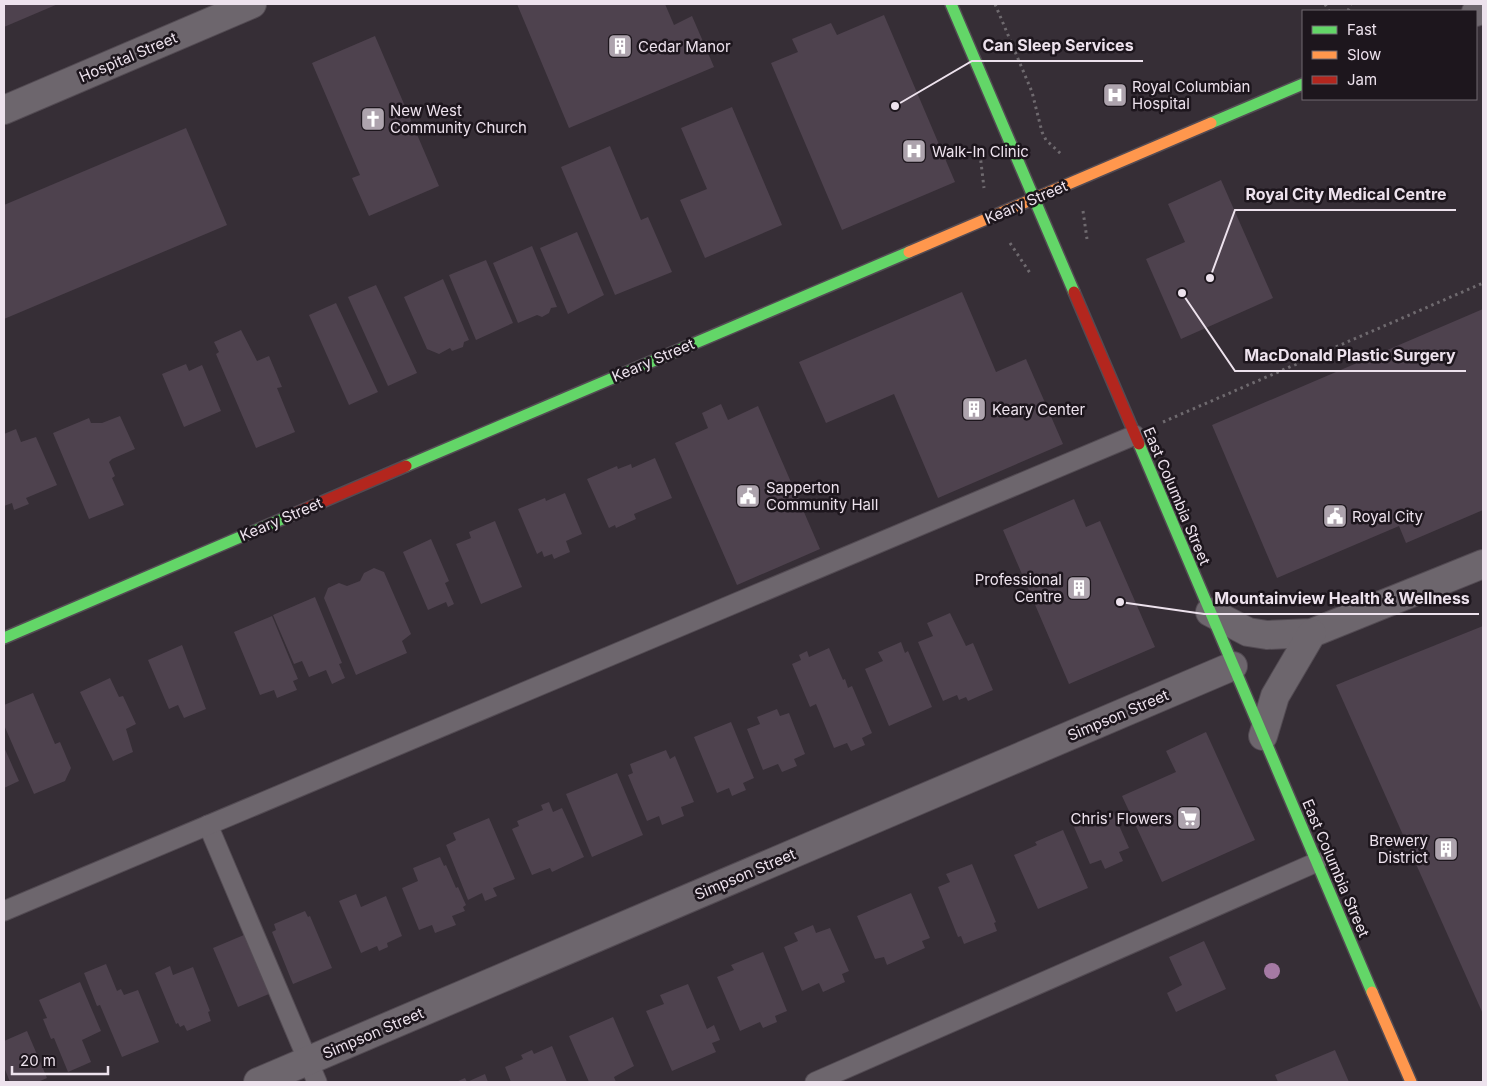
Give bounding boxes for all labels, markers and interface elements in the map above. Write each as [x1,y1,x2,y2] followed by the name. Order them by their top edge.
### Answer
[1302,10,1477,100] legend
[1347,20,1377,39] text: Fast
[76,28,180,86] street label: Hospital Street
[972,30,1143,61] callout: Can Sleep Services
[607,33,633,59] building icon: Cedar Manor
[982,35,1134,55] text: Can Sleep Services
[638,37,731,56] place label: Cedar Manor
[1347,45,1381,64] text: Slow
[1347,70,1377,89] text: Jam
[1132,77,1250,113] place label: Royal Columbian Hospital
[1102,82,1128,108] hospital icon: Royal Columbian Hospital
[390,101,527,137] place label: New West Community Church
[360,106,386,132] church icon: New West Community Church
[901,138,927,164] hospital icon: Walk-In Clinic
[932,142,1029,161] place label: Walk-In Clinic
[982,176,1070,228] street label: Keary Street
[1235,179,1456,210] callout: Royal City Medical Centre
[1245,184,1447,204] text: Royal City Medical Centre
[609,334,697,386] street label: Keary Street
[1235,340,1466,371] callout: MacDonald Plastic Surgery
[1244,345,1456,365] text: MacDonald Plastic Surgery
[961,396,987,422] building icon: Keary Center
[992,400,1085,419] place label: Keary Center
[1139,424,1215,568] street label: East Columbia Street
[766,478,878,514] place label: Sapperton Community Hall
[735,483,761,509] public building icon: Sapperton Community Hall
[237,493,325,545] street label: Keary Street
[1322,503,1348,529] public building icon: Royal City
[1352,507,1424,526] place label: Royal City
[975,570,1062,606] place label: Professional Centre
[1066,575,1092,601] building icon: Professional Centre
[1204,583,1479,614] callout: Mountainview Health & Wellness
[1214,588,1470,608] text: Mountainview Health & Wellness
[1065,685,1171,745] street label: Simpson Street
[1298,796,1374,940] street label: East Columbia Street
[1176,805,1202,831] supermarket icon: Chris' Flowers
[1071,809,1172,828] place label: Chris' Flowers
[1369,831,1429,867] place label: Brewery District
[1433,836,1459,862] building icon: Brewery District
[692,844,798,904] street label: Simpson Street
[320,1003,426,1063] street label: Simpson Street
[12,1044,109,1076] scale bar
[20,1051,56,1070] text: 20 m

